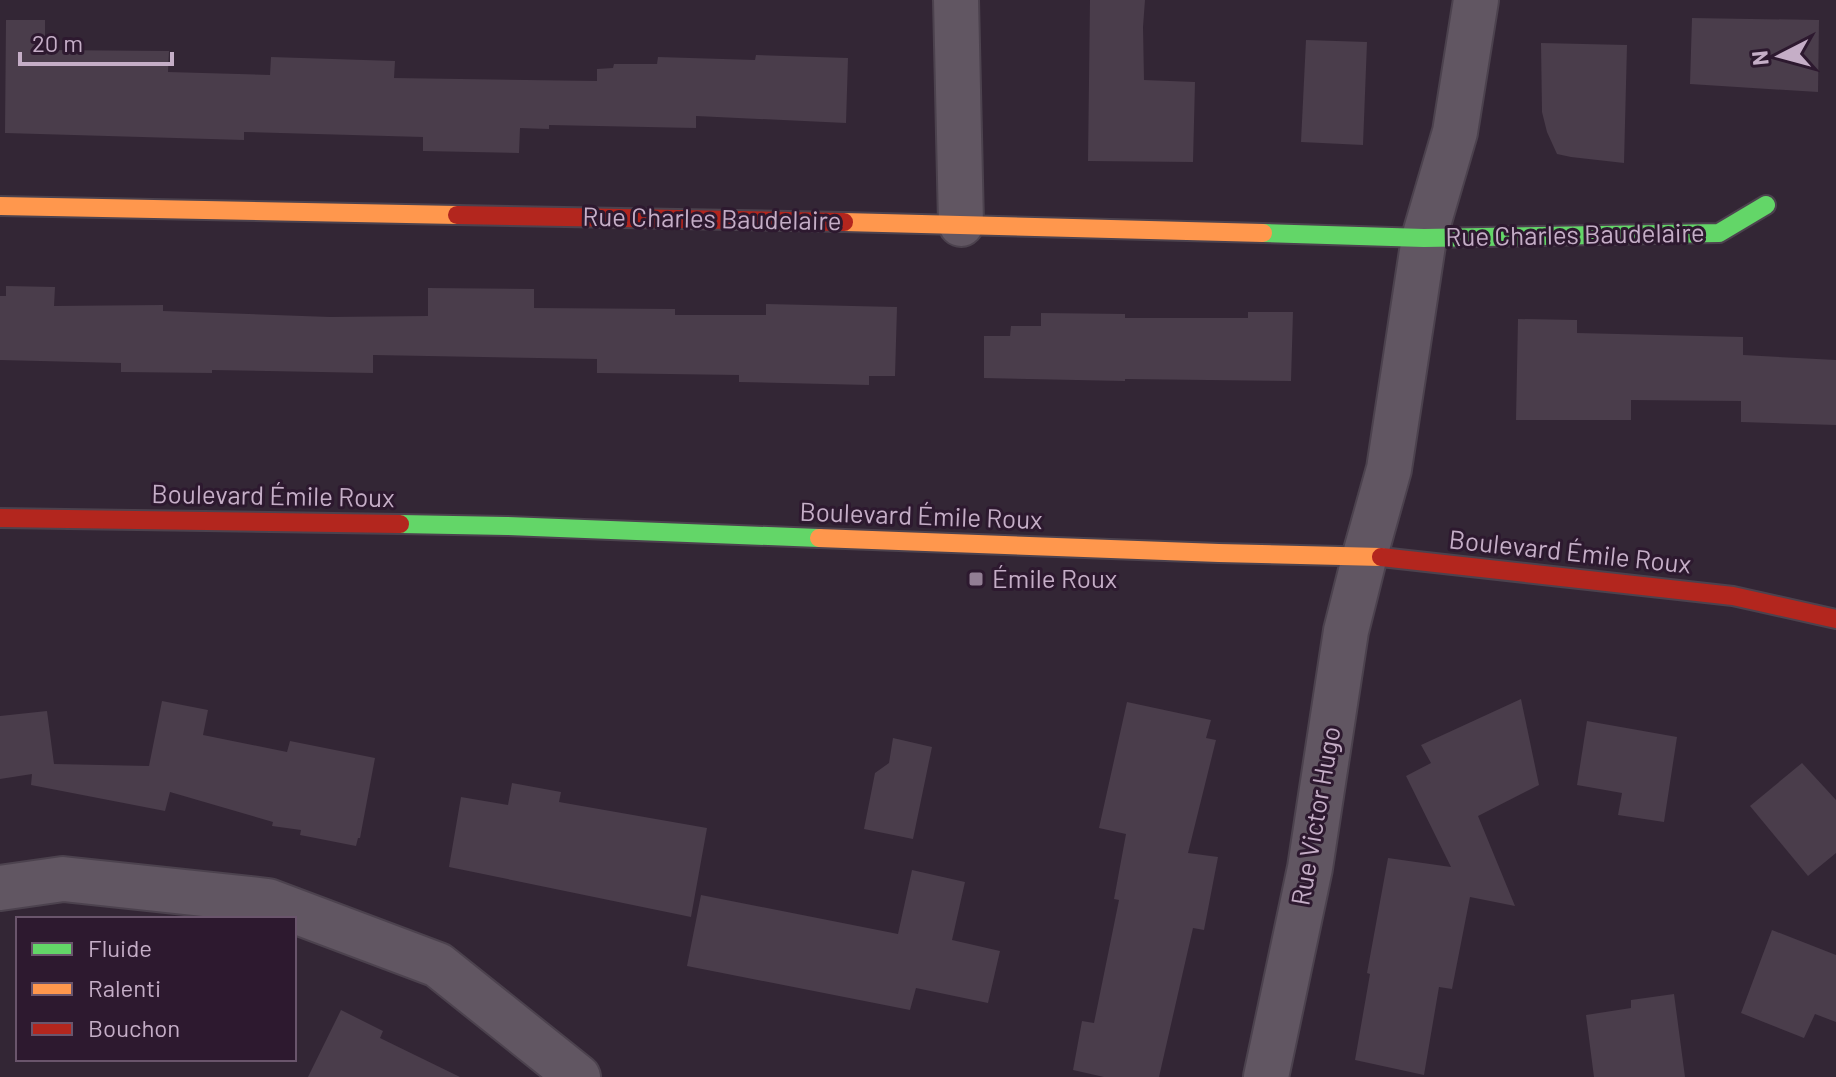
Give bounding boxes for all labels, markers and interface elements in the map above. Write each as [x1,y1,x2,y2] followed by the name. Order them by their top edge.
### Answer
[20,16,172,66] scale bar
[1740,16,1820,96] north arrow
[32,28,83,57] text: 20 m
[1745,50,1773,67] text: N
[582,200,842,235] street label: Rue Charles Baudelaire
[1445,216,1705,251] street label: Rue Charles Baudelaire
[151,477,395,512] street label: Boulevard Émile Roux
[799,495,1043,534] street label: Boulevard Émile Roux
[1448,522,1693,579] street label: Boulevard Émile Roux
[992,562,1117,593] place label: Émile Roux
[967,570,985,588] marker: Émile Roux
[1284,724,1346,908] street label: Rue Victor Hugo
[16,917,296,1061] legend
[88,933,152,962] text: Fluide
[88,973,161,1002] text: Ralenti
[88,1013,180,1042] text: Bouchon

